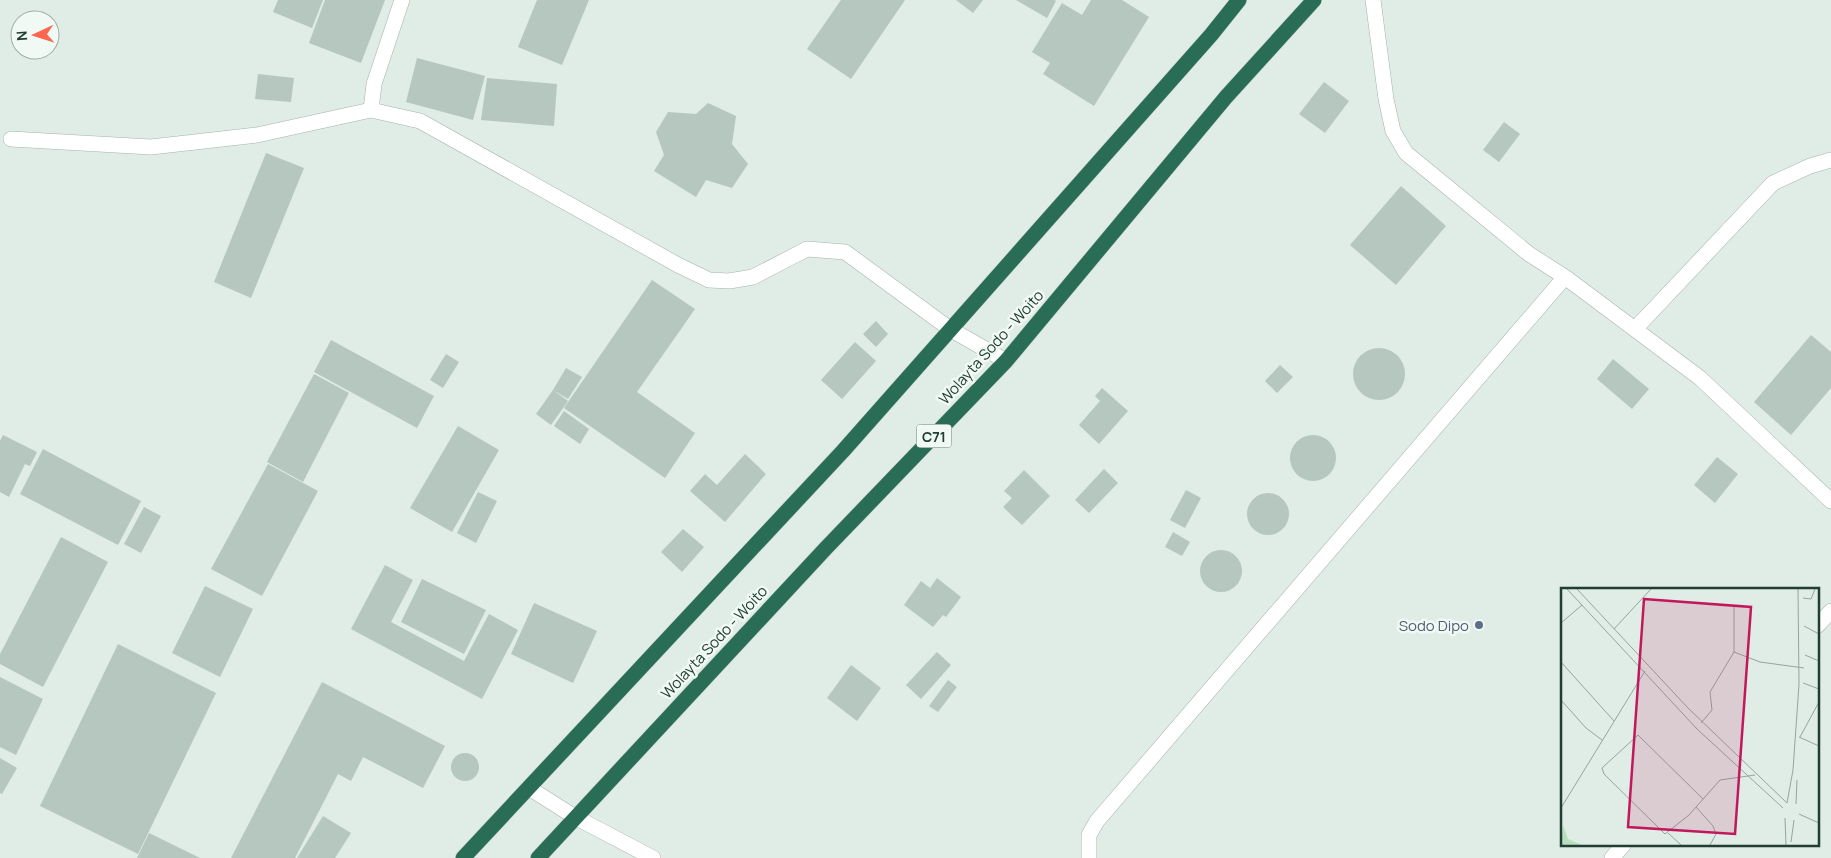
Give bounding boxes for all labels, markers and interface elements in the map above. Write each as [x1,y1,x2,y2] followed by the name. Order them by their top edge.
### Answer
[10,10,60,60] north arrow
[12,30,31,42] text: N
[934,285,1048,409] street label: Wolayta Sodo - Woito
[916,424,952,448] road number: C71
[656,581,772,703] street label: Wolayta Sodo - Woito
[1561,588,1818,846] inset map
[1399,615,1469,636] place label: Sodo Dipo
[1473,619,1485,631] marker: Sodo Dipo

